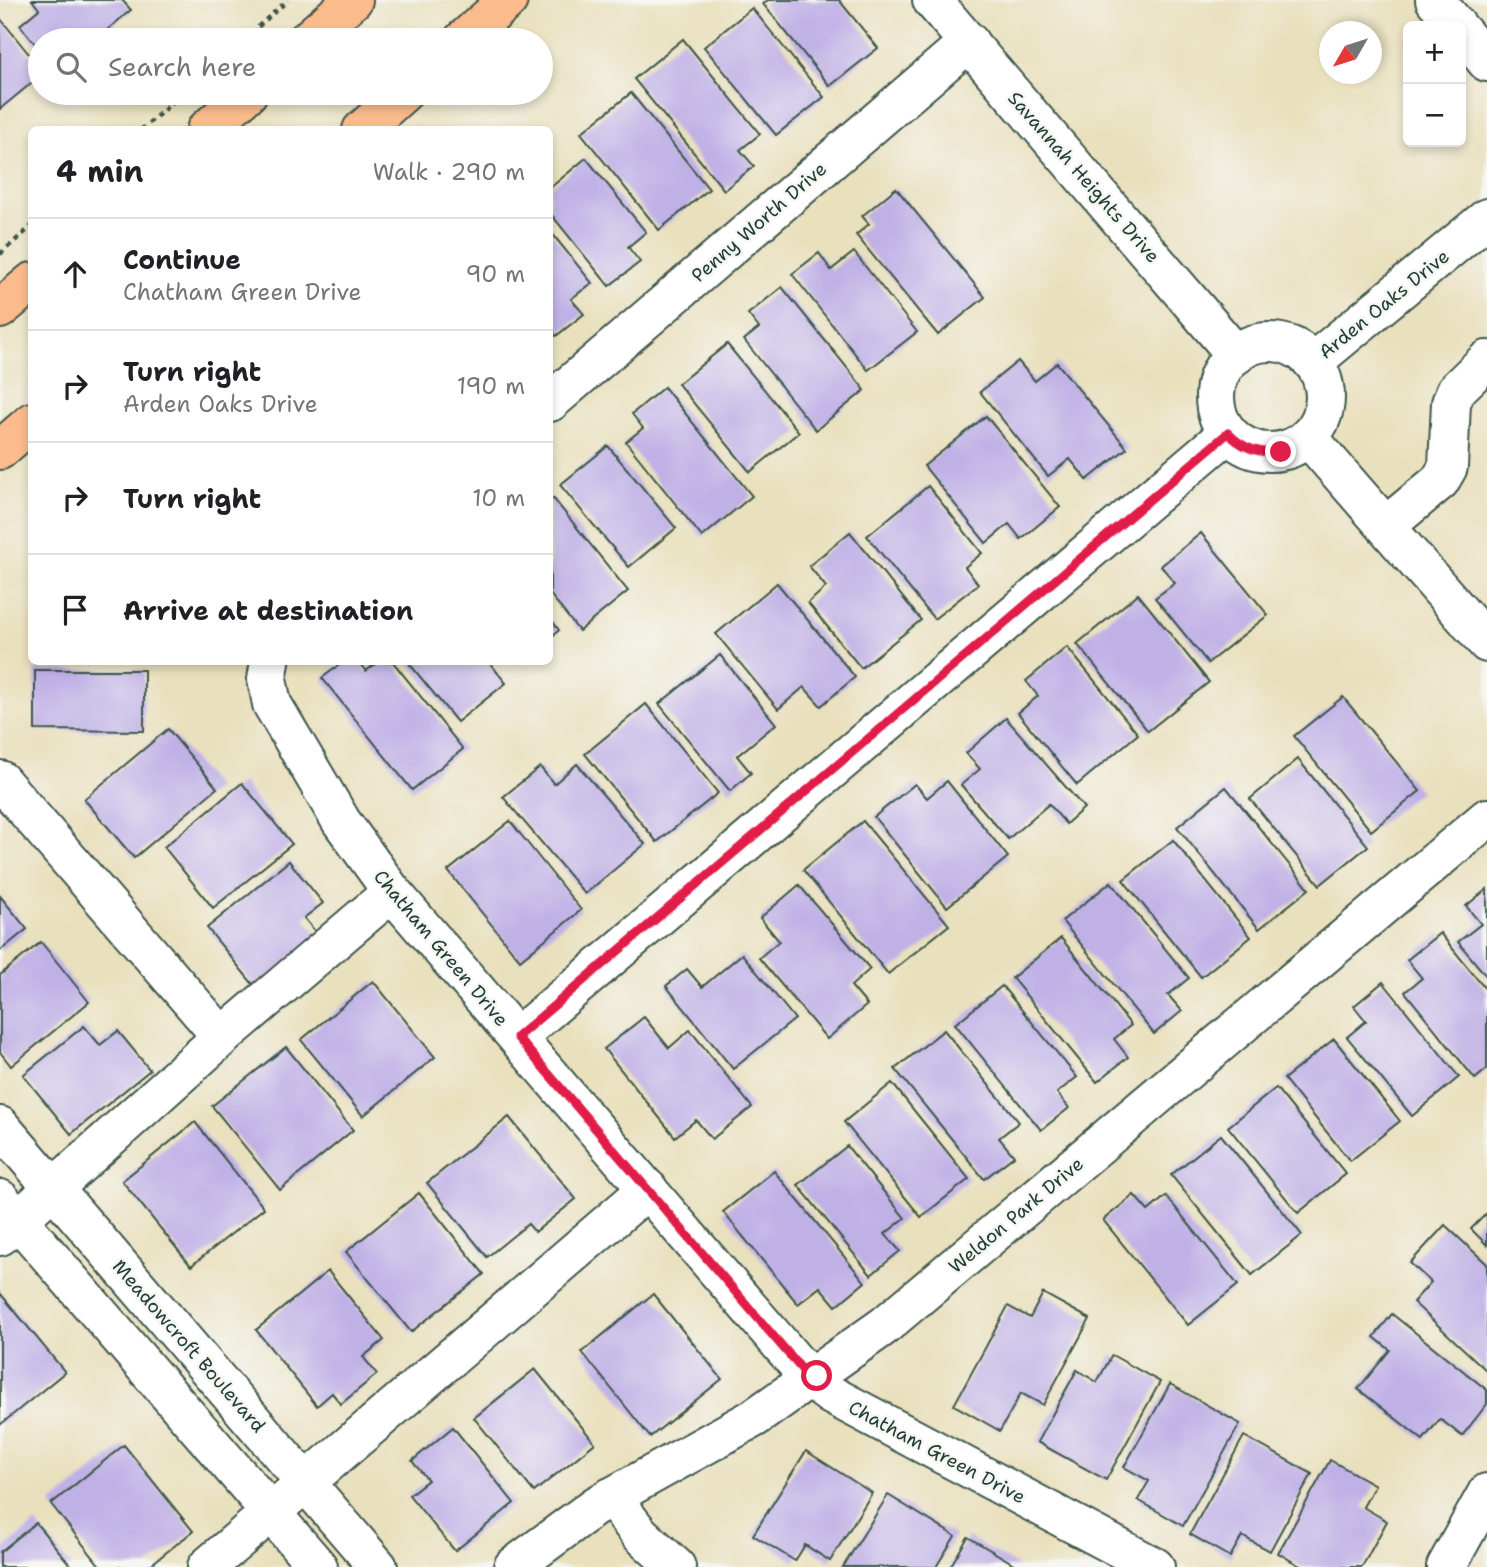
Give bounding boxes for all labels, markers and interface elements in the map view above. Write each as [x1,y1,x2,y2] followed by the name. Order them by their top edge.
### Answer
[1319,21,1382,84] north arrow
[1403,21,1466,147] map controls
[1403,21,1466,84] button: +
[28,28,553,105] search box
[52,48,90,86] icon: search
[108,49,257,84] text: Search here
[1403,84,1466,147] button: −
[1003,86,1165,268] street label: Savannah Heights Drive
[56,151,143,192] text: 4 min
[686,156,832,288] street label: Penny Worth Drive
[373,157,525,187] text: Walk · 290 m
[123,242,241,277] text: Continue
[1314,244,1454,364] street label: Arden Oaks Drive
[56,255,94,293] icon: ahead
[465,259,525,289] text: 90 m
[123,277,362,307] text: Chatham Green Drive
[123,354,261,389] text: Turn right
[56,367,94,405] icon: right
[457,371,525,401] text: 190 m
[123,389,318,419] text: Arden Oaks Drive
[1265,436,1296,467] route end
[56,479,94,517] icon: right
[123,481,261,516] text: Turn right
[472,483,525,513] text: 10 m
[56,591,94,629] icon: arrive
[123,593,413,628] text: Arrive at destination
[368,864,514,1032] street label: Chatham Green Drive
[943,1151,1089,1279] street label: Weldon Park Drive
[107,1254,271,1438] street label: Meadowcroft Boulevard
[801,1360,832,1391] route start
[844,1395,1030,1509] street label: Chatham Green Drive

